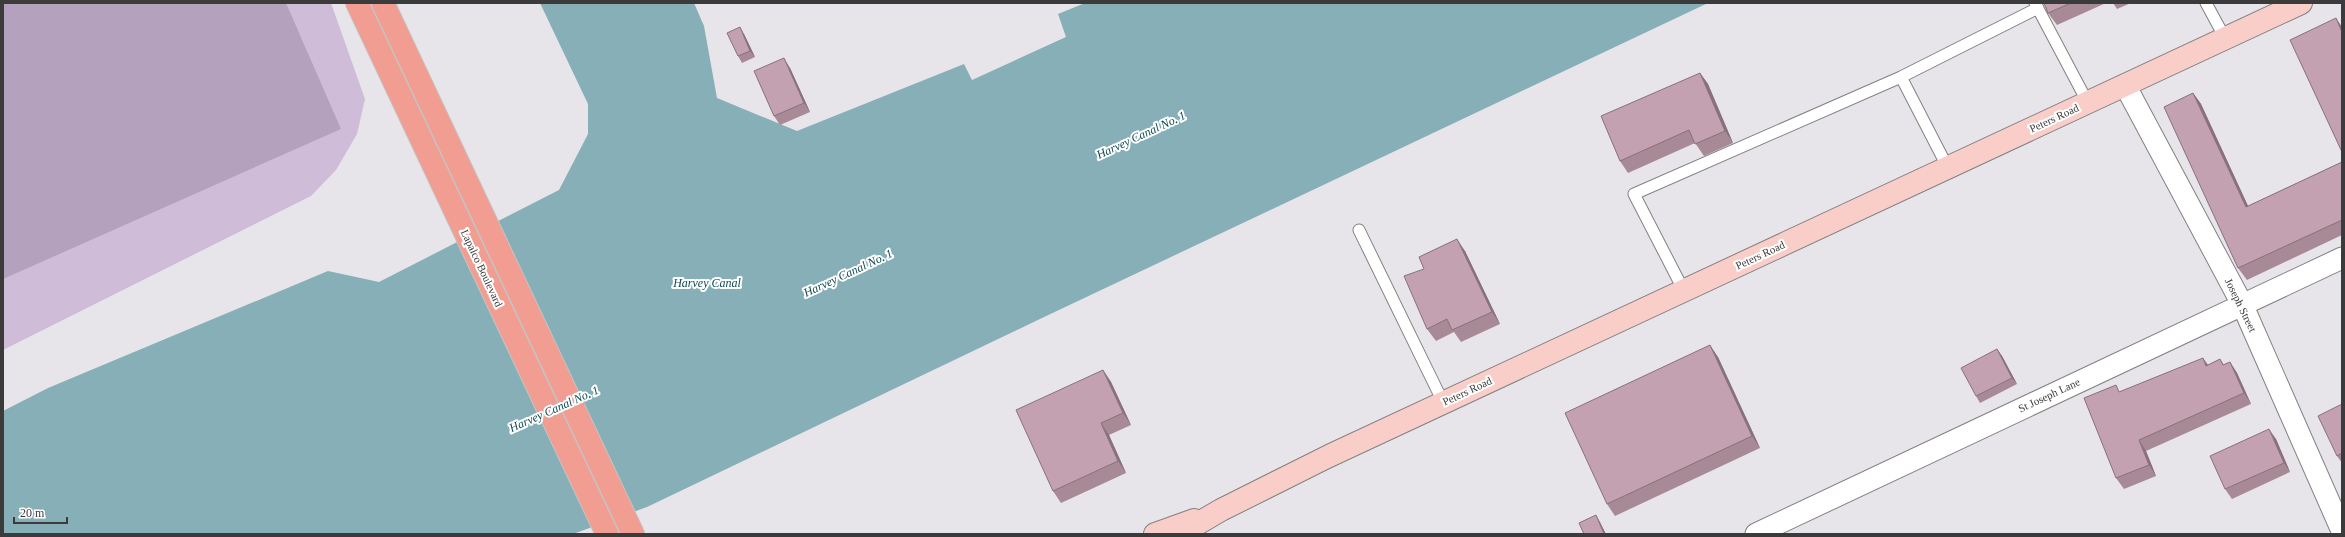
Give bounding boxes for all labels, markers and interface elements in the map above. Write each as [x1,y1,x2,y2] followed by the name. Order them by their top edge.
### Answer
[2028,101,2081,135] street label: Peters Road
[1093,108,1188,162] water label: Harvey Canal No. 1
[459,227,505,309] street label: Lapalco Boulevard
[1734,238,1787,272] street label: Peters Road
[800,246,895,300] water label: Harvey Canal No. 1
[672,276,741,290] water label: Harvey Canal
[2223,276,2259,334] street label: Joseph Street
[1441,374,1494,408] street label: Peters Road
[2016,375,2082,415] street label: St Joseph Lane
[506,383,601,435] water label: Harvey Canal No. 1
[14,499,67,525] scale bar
[20,506,45,520] text: 20 m

